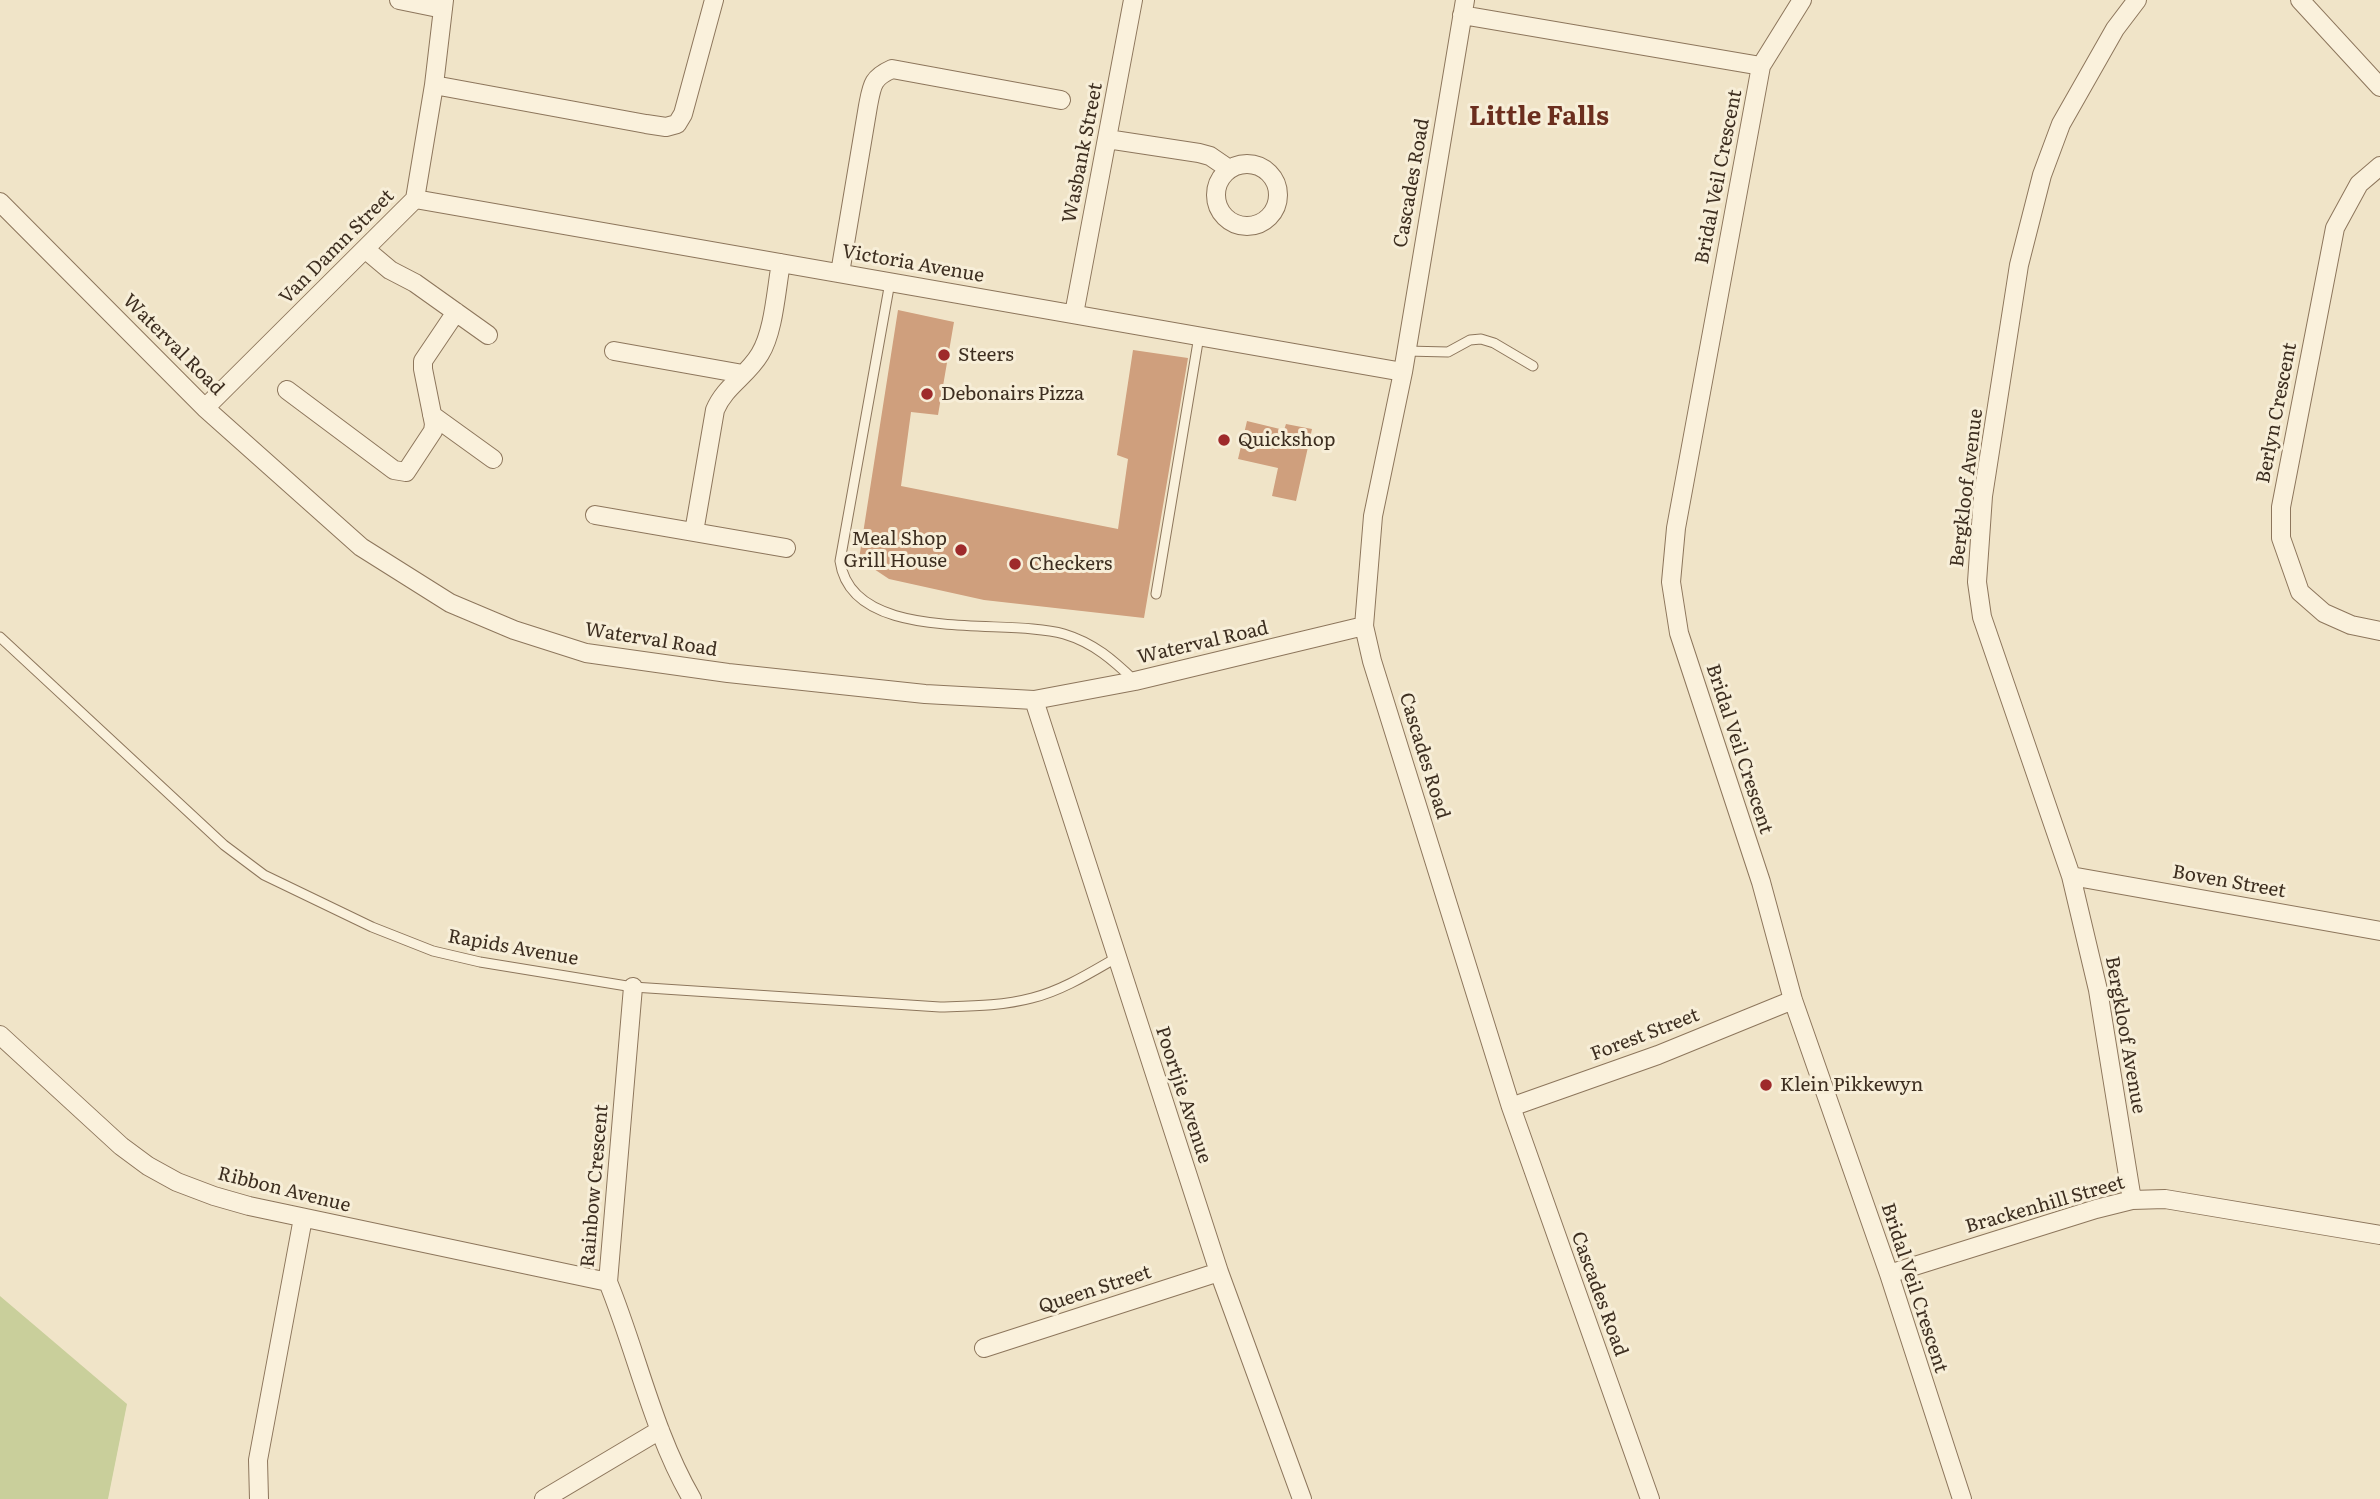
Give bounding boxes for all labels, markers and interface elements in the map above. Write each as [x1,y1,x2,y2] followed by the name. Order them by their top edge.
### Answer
[1058,81,1108,225] street label: Wasbank Street
[1691,88,1747,266] street label: Bridal Veil Crescent
[1469,101,1609,133] district label: Little Falls
[1389,117,1435,249] street label: Cascades Road
[275,185,399,309] street label: Van Damn Street
[840,240,986,288] street label: Victoria Avenue
[118,290,228,400] street label: Waterval Road
[2252,341,2302,485] street label: Berlyn Crescent
[958,344,1014,366] place label: Steers
[936,347,952,363] marker: Steers
[941,383,1084,405] place label: Debonairs Pizza
[919,386,935,402] marker: Debonairs Pizza
[1946,407,1988,569] street label: Bergkloof Avenue
[1238,429,1335,451] place label: Quickshop
[1216,432,1232,448] marker: Quickshop
[844,528,947,572] place label: Meal Shop Grill House
[953,542,969,558] marker: Meal Shop Grill House
[1029,553,1112,575] place label: Checkers
[1007,556,1023,572] marker: Checkers
[1135,617,1271,669] street label: Waterval Road
[583,618,719,662] street label: Waterval Road
[1701,661,1777,837] street label: Bridal Veil Crescent
[1394,690,1454,822] street label: Cascades Road
[2171,861,2287,903] street label: Boven Street
[446,925,580,971] street label: Rapids Avenue
[2100,954,2150,1116] street label: Bergkloof Avenue
[1587,1004,1703,1066] street label: Forest Street
[1150,1024,1216,1166] street label: Poortjie Avenue
[1780,1074,1923,1096] place label: Klein Pikkewyn
[1758,1077,1774,1093] marker: Klein Pikkewyn
[577,1103,613,1269] street label: Rainbow Crescent
[215,1162,353,1218] street label: Ribbon Avenue
[1963,1171,2127,1239] street label: Brackenhill Street
[1876,1200,1952,1376] street label: Bridal Veil Crescent
[1566,1229,1632,1359] street label: Cascades Road
[1036,1261,1154,1319] street label: Queen Street

